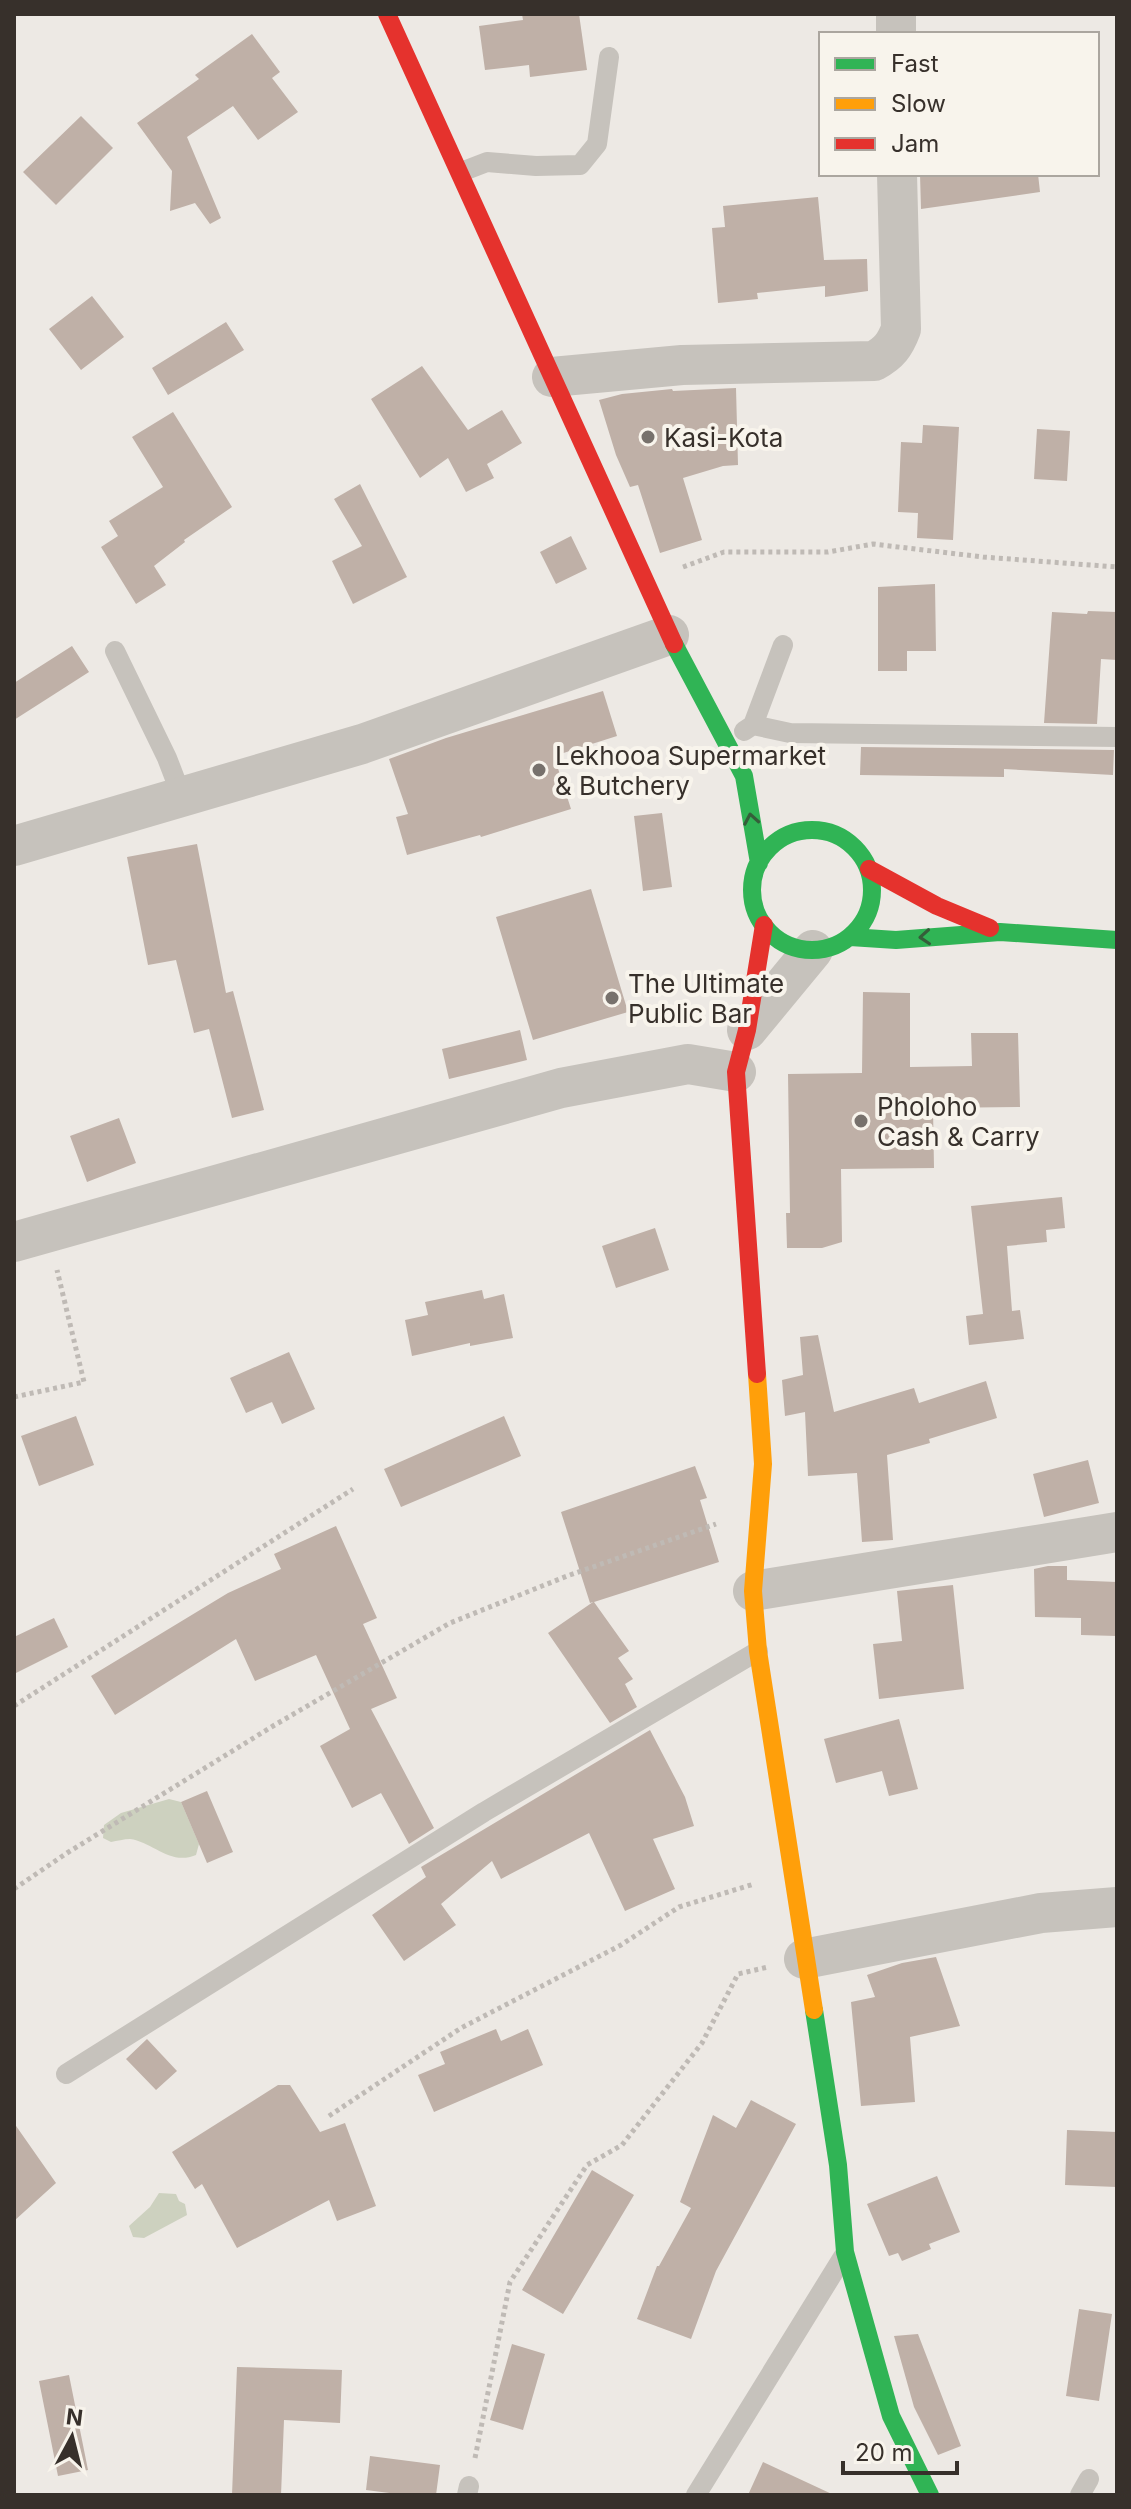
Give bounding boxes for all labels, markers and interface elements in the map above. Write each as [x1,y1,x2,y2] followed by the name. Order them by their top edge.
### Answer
[819,32,1099,176] legend
[891,49,939,78] text: Fast
[891,89,946,118] text: Slow
[891,129,939,158] text: Jam
[664,422,783,453] place label: Kasi-Kota
[639,428,657,446] marker: Kasi-Kota
[555,740,826,801] place label: Lekhooa Supermarket & Butchery
[530,761,548,779] marker: Lekhooa Supermarket & Butchery
[744,812,761,826] one-way arrow
[918,928,931,945] one-way arrow
[628,968,784,1029] place label: The Ultimate Public Bar
[603,989,621,1007] marker: The Ultimate Public Bar
[877,1091,1040,1152] place label: Pholoho Cash & Carry
[852,1112,870,1130] marker: Pholoho Cash & Carry
[32,2397,112,2477] north arrow
[65,2403,84,2431] text: N
[843,2425,957,2475] scale bar
[855,2438,913,2467] text: 20 m

